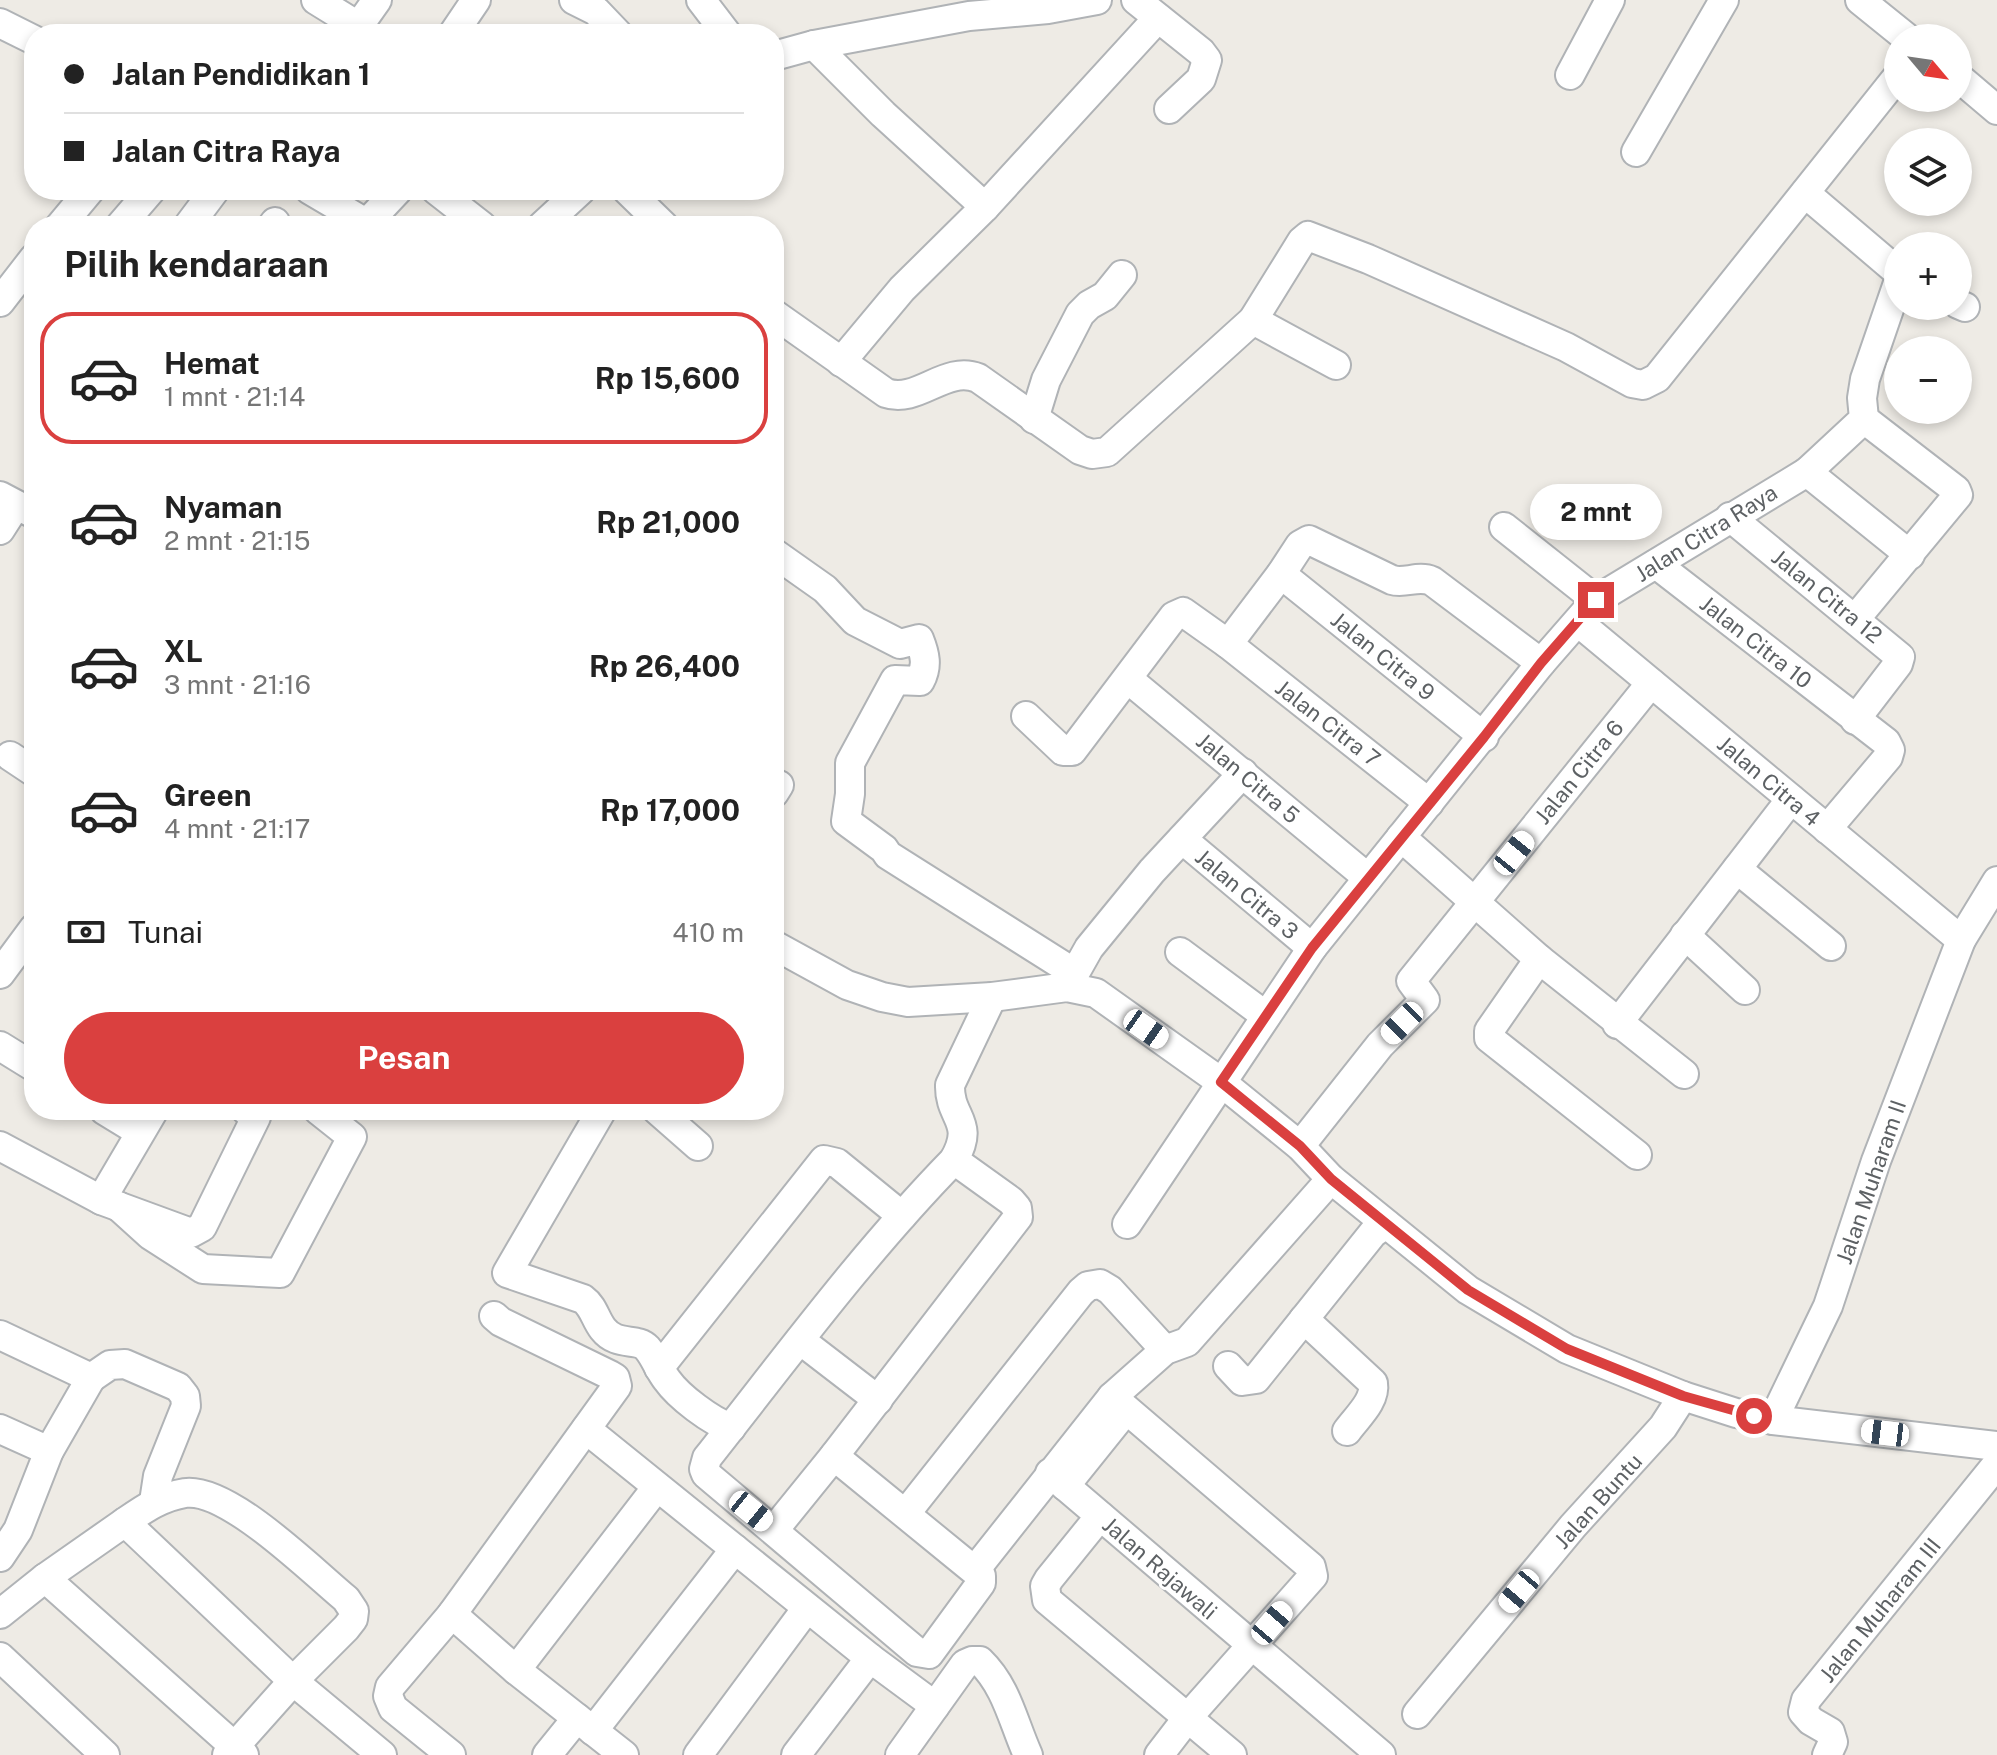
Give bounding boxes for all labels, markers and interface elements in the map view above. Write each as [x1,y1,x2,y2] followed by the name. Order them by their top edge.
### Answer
[1884,24,1972,112] north arrow
[1884,24,1972,424] map controls
[112,56,371,92] text: Jalan Pendidikan 1
[1884,128,1972,216] button: layers
[112,133,341,169] text: Jalan Citra Raya
[1884,232,1972,320] button: +
[64,243,329,285] text: Pilih kendaraan
[1884,336,1972,424] button: −
[68,342,140,414] icon: car
[164,345,260,381] text: Hemat
[595,360,740,396] text: Rp 15,600
[164,381,305,412] text: 1 mnt · 21:14
[1630,479,1782,587] street label: Jalan Citra Raya
[1530,484,1662,540] callout: 2 mnt
[68,486,140,558] icon: car
[164,489,282,525] text: Nyaman
[1560,496,1632,527] text: 2 mnt
[596,504,740,540] text: Rp 21,000
[164,525,310,556] text: 2 mnt · 21:15
[1767,544,1887,648] street label: Jalan Citra 12
[1578,582,1614,618] route end
[1695,590,1817,694] street label: Jalan Citra 10
[1326,606,1440,706] street label: Jalan Citra 9
[68,630,140,702] icon: car
[164,633,203,669] text: XL
[589,648,740,684] text: Rp 26,400
[164,669,311,700] text: 3 mnt · 21:16
[1271,674,1385,772] street label: Jalan Citra 7
[1529,715,1629,829] street label: Jalan Citra 6
[1191,727,1305,829] street label: Jalan Citra 5
[1712,730,1826,832] street label: Jalan Citra 4
[68,774,140,846] icon: car
[164,777,251,813] text: Green
[600,792,740,828] text: Rp 17,000
[164,813,310,844] text: 4 mnt · 21:17
[1490,827,1538,879] car
[1190,843,1304,945] street label: Jalan Citra 3
[64,910,108,954] icon: cash
[128,914,203,950] text: Tunai
[672,917,744,948] text: 410 m
[1377,998,1427,1048] car
[1119,1005,1173,1053] car
[64,1012,744,1104] button: Pesan
[1831,1097,1911,1267] street label: Jalan Muharam II
[1736,1398,1772,1434] route start
[1860,1418,1910,1448] car
[1549,1448,1647,1554] street label: Jalan Buntu
[725,1487,777,1535] car
[1098,1511,1222,1625] street label: Jalan Rajawali
[1814,1533,1946,1687] street label: Jalan Muharam III
[1494,1565,1544,1617] car
[1247,1597,1297,1649] car

